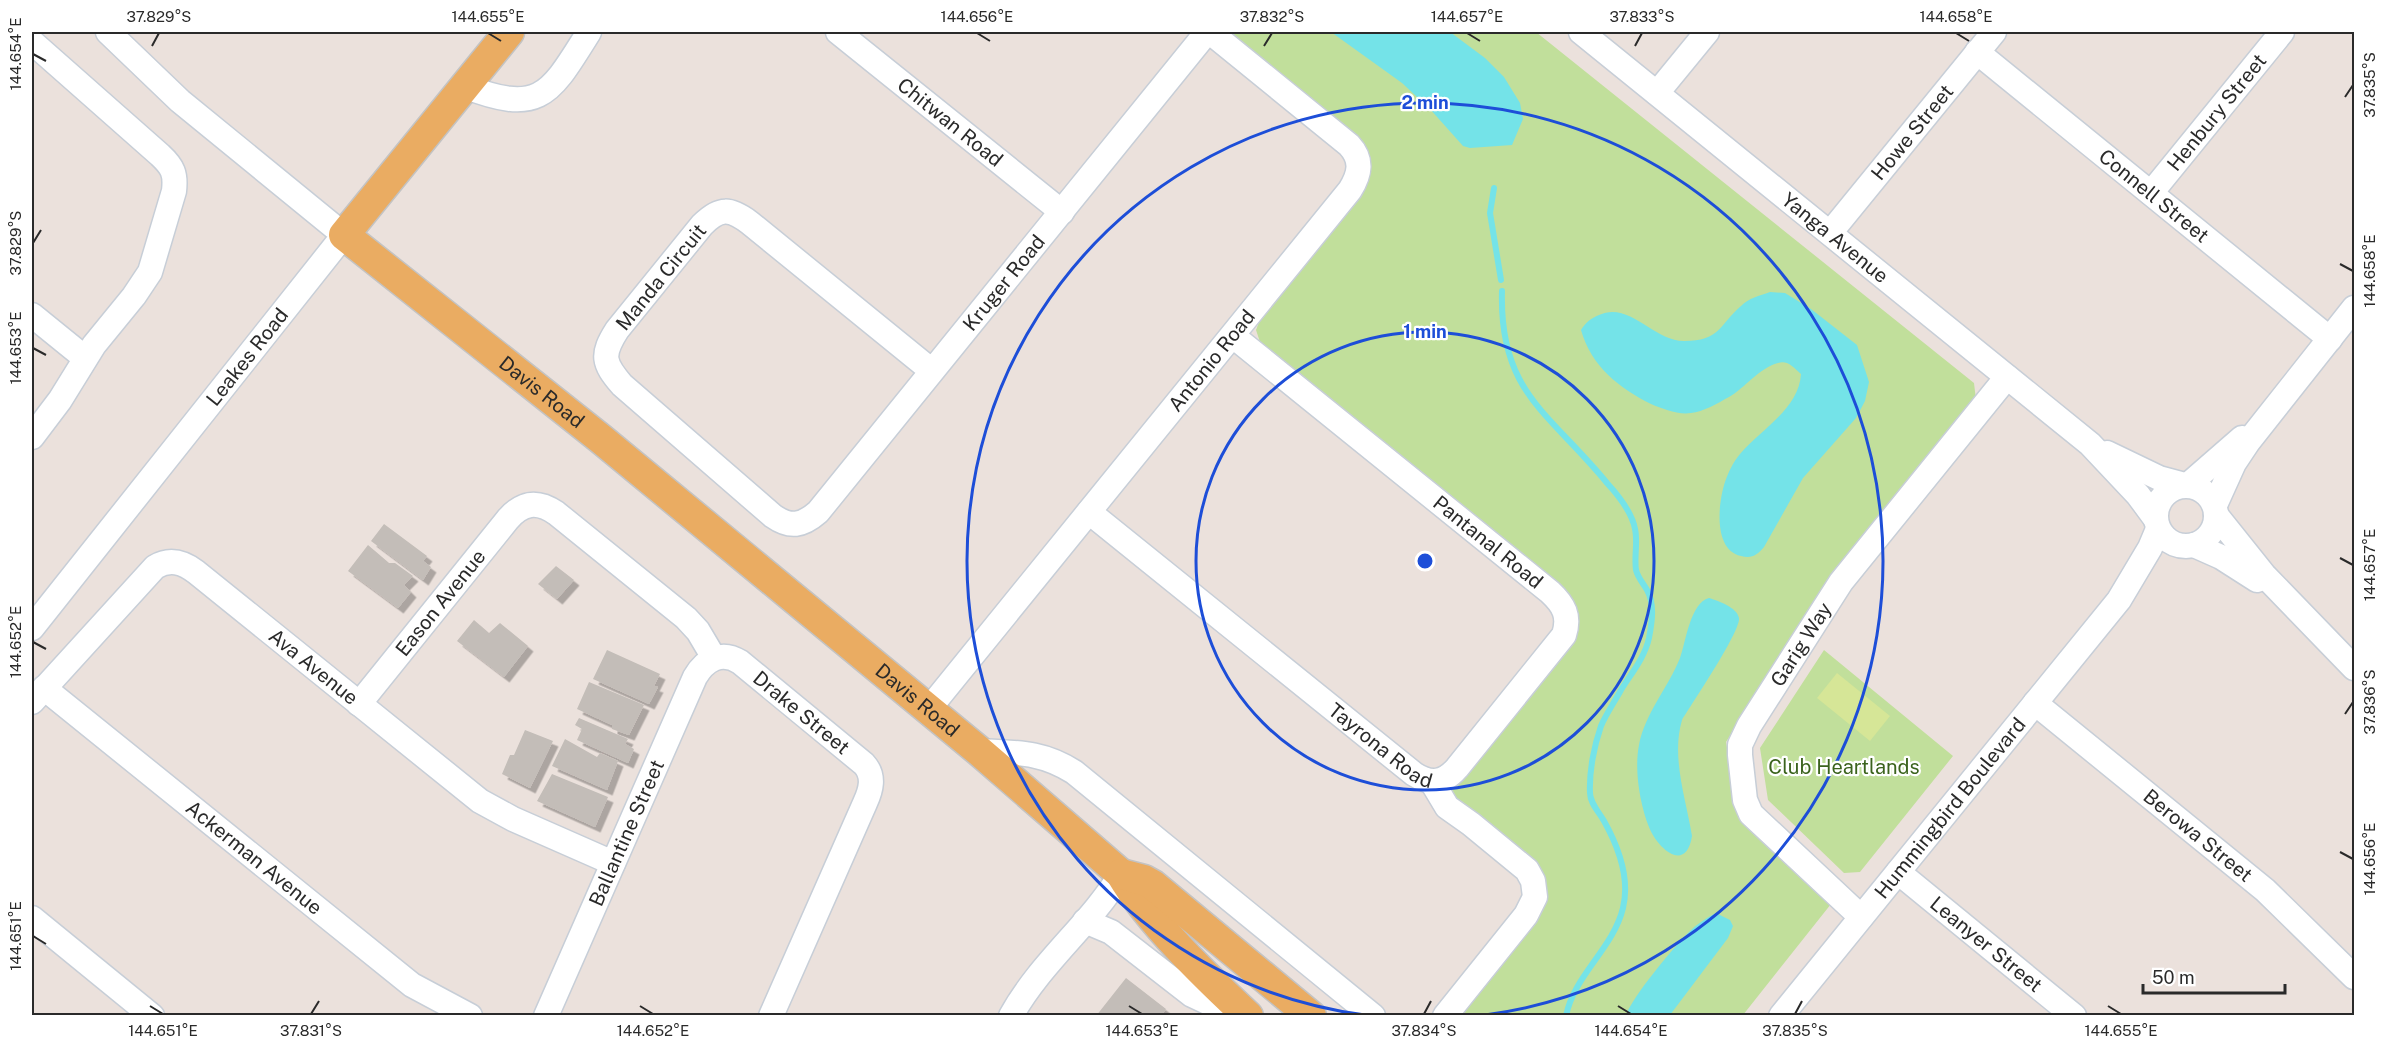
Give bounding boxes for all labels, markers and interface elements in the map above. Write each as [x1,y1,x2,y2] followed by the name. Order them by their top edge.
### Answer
[127,8,191,25] text: 37.829°S
[451,8,525,25] text: 144.655°E
[941,8,1013,25] text: 144.656°E
[1240,8,1304,25] text: 37.832°S
[1431,8,1503,25] text: 144.657°E
[1609,8,1675,25] text: 37.833°S
[1919,8,1993,25] text: 144.658°E
[7,18,24,90] text: 144.654°E
[2162,49,2271,176] street label: Henbury Street
[2361,52,2378,118] text: 37.835°S
[893,73,1008,172] street label: Chitwan Road
[1866,80,1958,185] street label: Howe Street
[1401,92,1449,113] text: 2 min
[2094,144,2214,248] street label: Connell Street
[1777,187,1893,288] street label: Yanga Avenue
[7,211,24,275] text: 37.829°S
[611,219,711,335] street label: Manda Circuit
[958,230,1050,336] street label: Kruger Road
[2361,234,2378,308] text: 144.658°E
[201,303,293,411] street label: Leakes Road
[1163,305,1260,416] street label: Antonio Road
[7,312,24,384] text: 144.653°E
[1403,321,1447,342] text: 1 min
[494,351,589,433] street label: Davis Road
[1428,490,1548,594] street label: Pantanal Road
[2361,529,2378,601] text: 144.657°E
[390,545,491,661] street label: Eason Avenue
[1415,551,1435,571] centre of rings
[1765,598,1837,691] street label: Garig Way
[7,606,24,678] text: 144.652°E
[264,624,363,710] street label: Ava Avenue
[870,658,964,742] street label: Davis Road
[748,666,855,759] street label: Drake Street
[2361,669,2378,735] text: 37.836°S
[1324,698,1435,793] street label: Tayrona Road
[1869,713,2031,903] street label: Hummingbird Boulevard
[1768,755,1920,779] park label: Club Heartlands
[584,756,669,910] street label: Ballantine Street
[2139,784,2257,887] street label: Berowa Street
[181,795,327,920] street label: Ackerman Avenue
[2361,823,2378,895] text: 144.656°E
[1925,891,2047,997] street label: Leanyer Street
[7,901,24,971] text: 144.651°E
[2143,957,2286,995] scale bar
[2152,967,2195,988] text: 50 m
[128,1022,198,1039] text: 144.651°E
[280,1022,342,1039] text: 37.831°S
[617,1022,689,1039] text: 144.652°E
[1106,1022,1178,1039] text: 144.653°E
[1391,1022,1457,1039] text: 37.834°S
[1595,1022,1667,1039] text: 144.654°E
[1762,1022,1828,1039] text: 37.835°S
[2084,1022,2158,1039] text: 144.655°E

